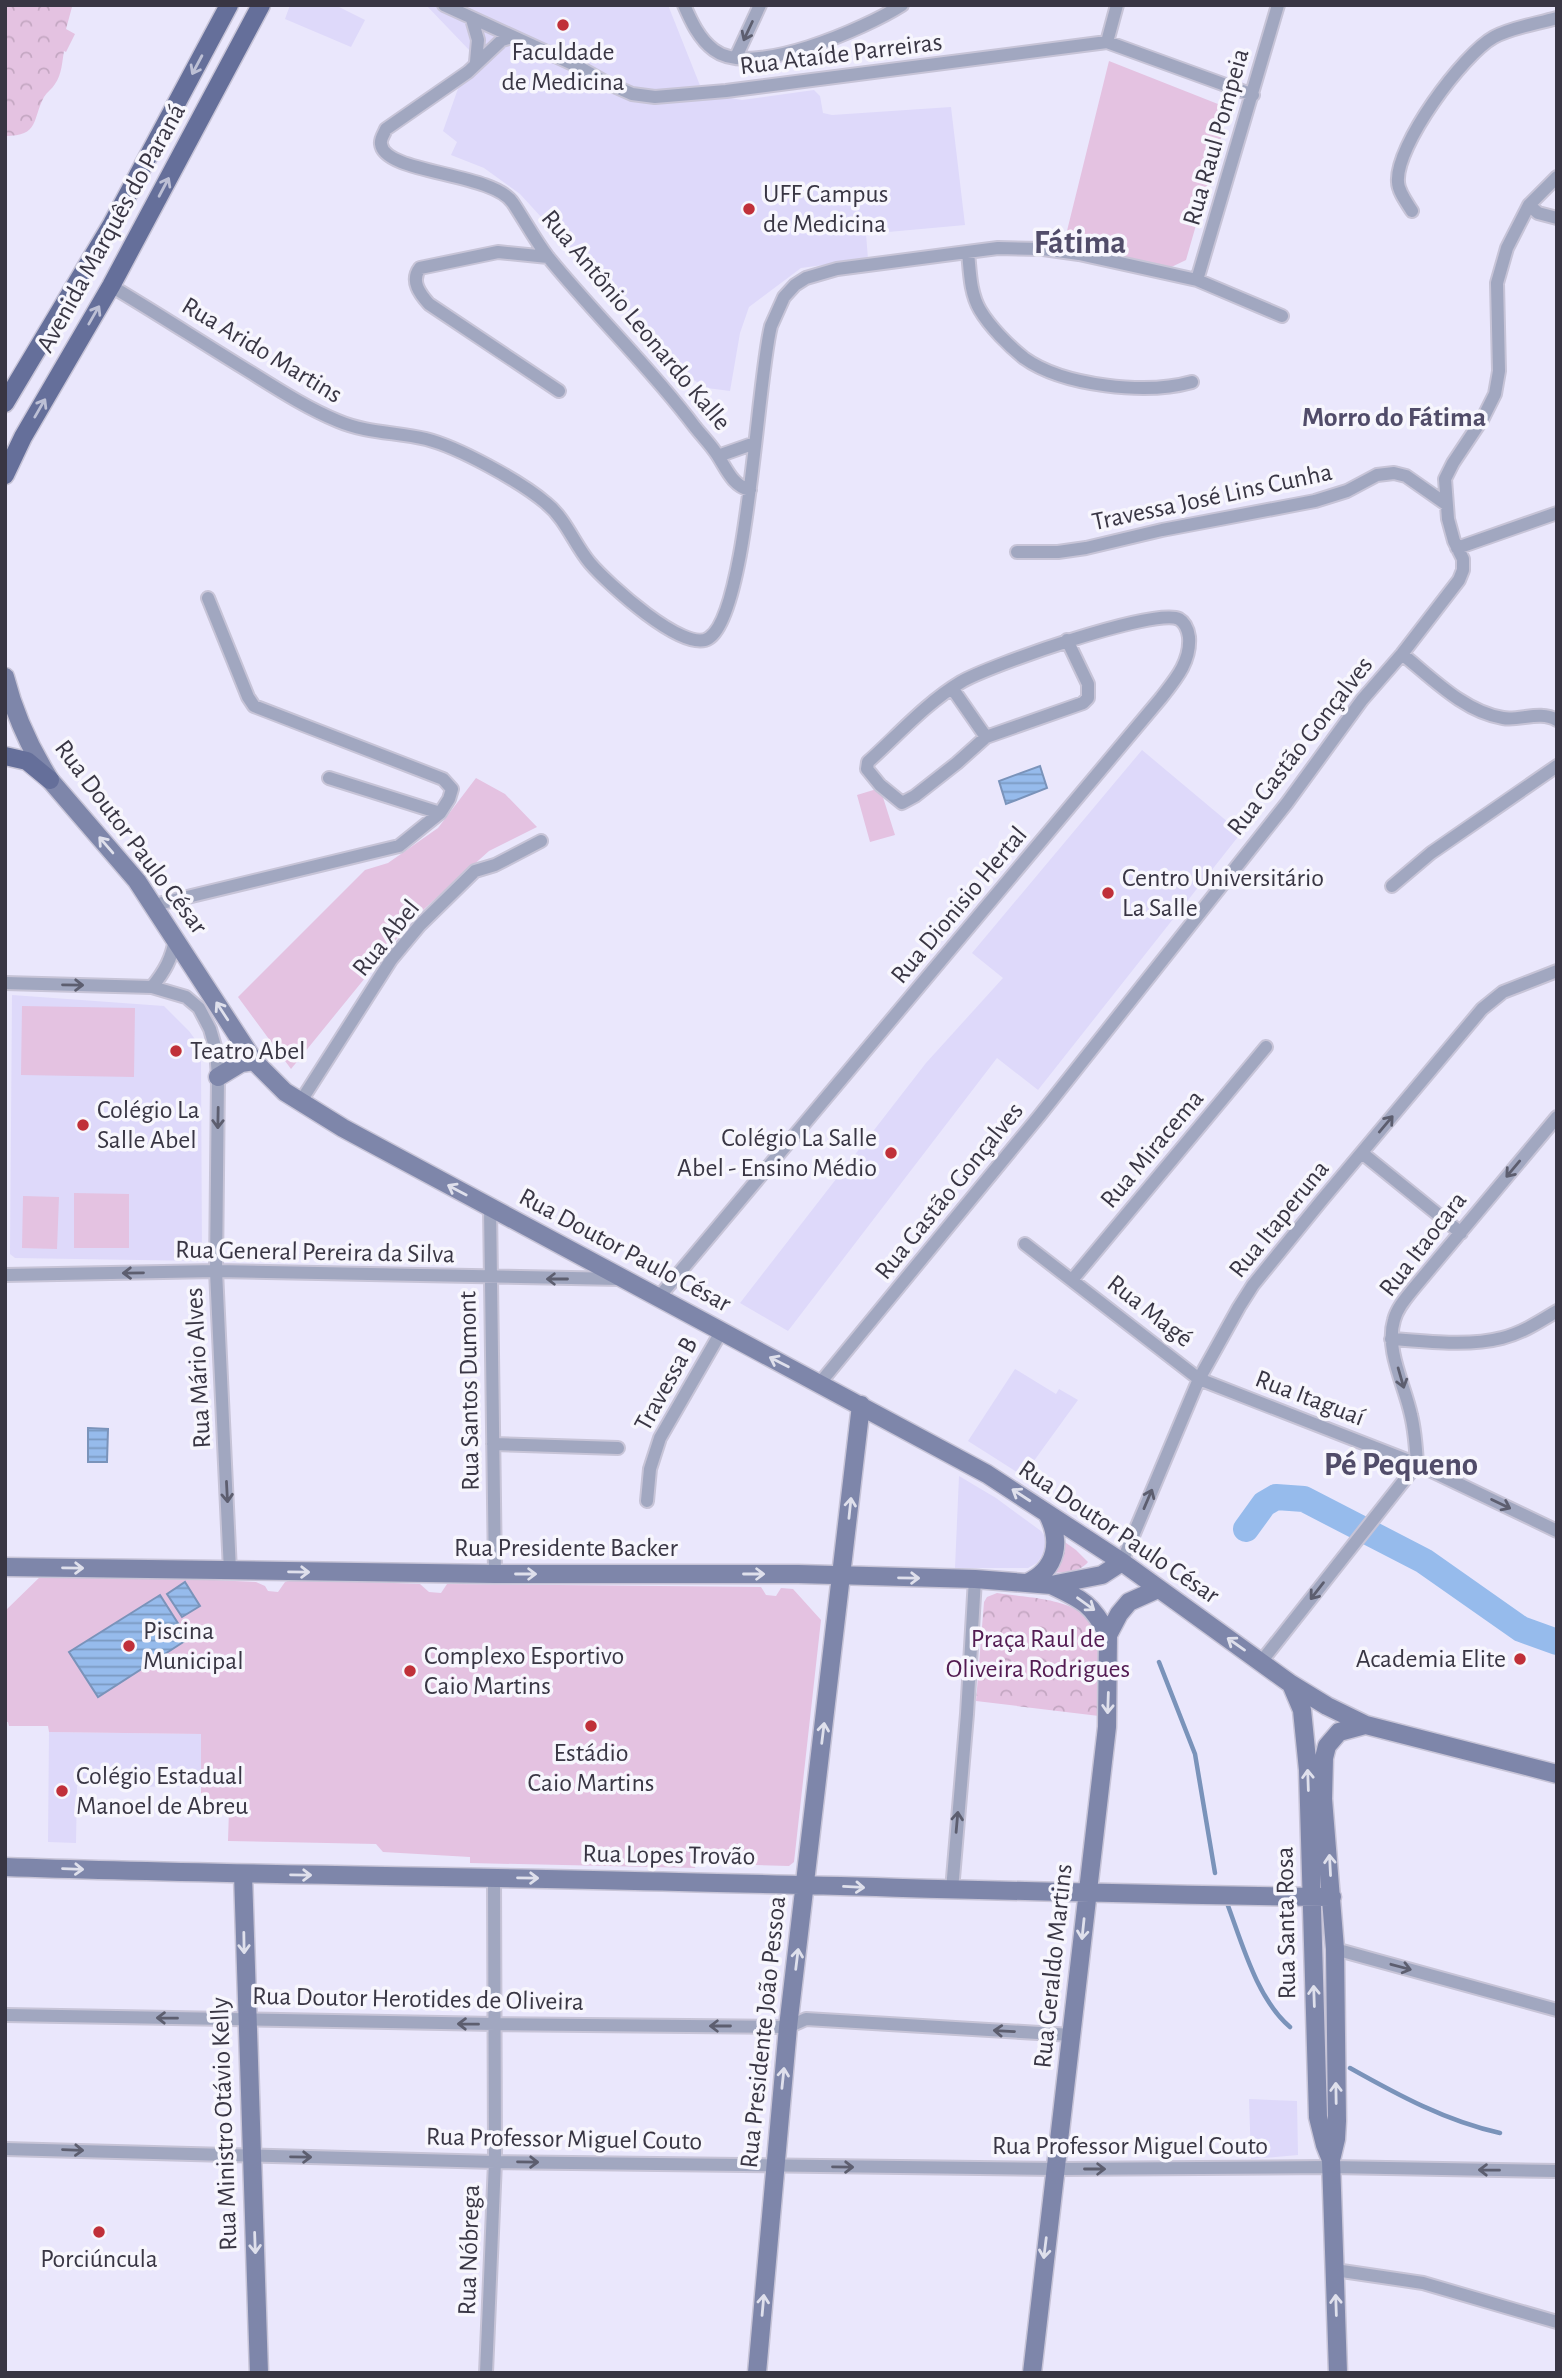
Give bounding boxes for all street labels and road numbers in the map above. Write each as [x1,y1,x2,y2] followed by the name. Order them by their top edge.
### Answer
[738,29,944,79] street label: Rua Ataíde Parreiras
[1178,46,1254,228] street label: Rua Raul Pompeia
[32,99,190,357] street label: Avenida Marquês do Paraná
[536,205,736,435] street label: Rua Antônio Leonardo Kalle
[178,292,346,408] street label: Rua Arido Martins
[1090,459,1334,535] street label: Travessa José Lins Cunha
[1222,652,1378,840] street label: Rua Gastão Gonçalves
[50,735,213,939] street label: Rua Doutor Paulo César
[886,822,1032,988] street label: Rua Dionisio Hertal
[347,895,425,981] street label: Rua Abel
[1095,1085,1209,1213] street label: Rua Miracema
[870,1098,1028,1284] street label: Rua Gastão Gonçalves
[1224,1155,1334,1283] street label: Rua Itaperuna
[515,1183,736,1317] street label: Rua Doutor Paulo César
[1374,1187,1472,1301] street label: Rua Itaocara
[175,1237,455,1267] street label: Rua General Pereira da Silva
[1102,1270,1198,1352] street label: Rua Magé
[181,1287,215,1449] street label: Rua Mário Alves
[454,1291,484,1491] street label: Rua Santos Dumont
[630,1333,702,1435] street label: Travessa B
[1252,1365,1369,1431] street label: Rua Itaguaí
[1014,1455,1224,1609] street label: Rua Doutor Paulo César
[454,1535,678,1561] street label: Rua Presidente Backer
[582,1840,756,1870] street label: Rua Lopes Trovão
[1272,1846,1300,2000] street label: Rua Santa Rosa
[1029,1862,1077,2070] street label: Rua Geraldo Martins
[736,1895,790,2169] street label: Rua Presidente João Pessoa
[252,1983,584,2015] street label: Rua Doutor Herotides de Oliveira
[207,1997,241,2251] street label: Rua Ministro Otávio Kelly
[426,2124,702,2154] street label: Rua Professor Miguel Couto
[992,2133,1268,2159] street label: Rua Professor Miguel Couto
[454,2184,484,2316] street label: Rua Nóbrega

